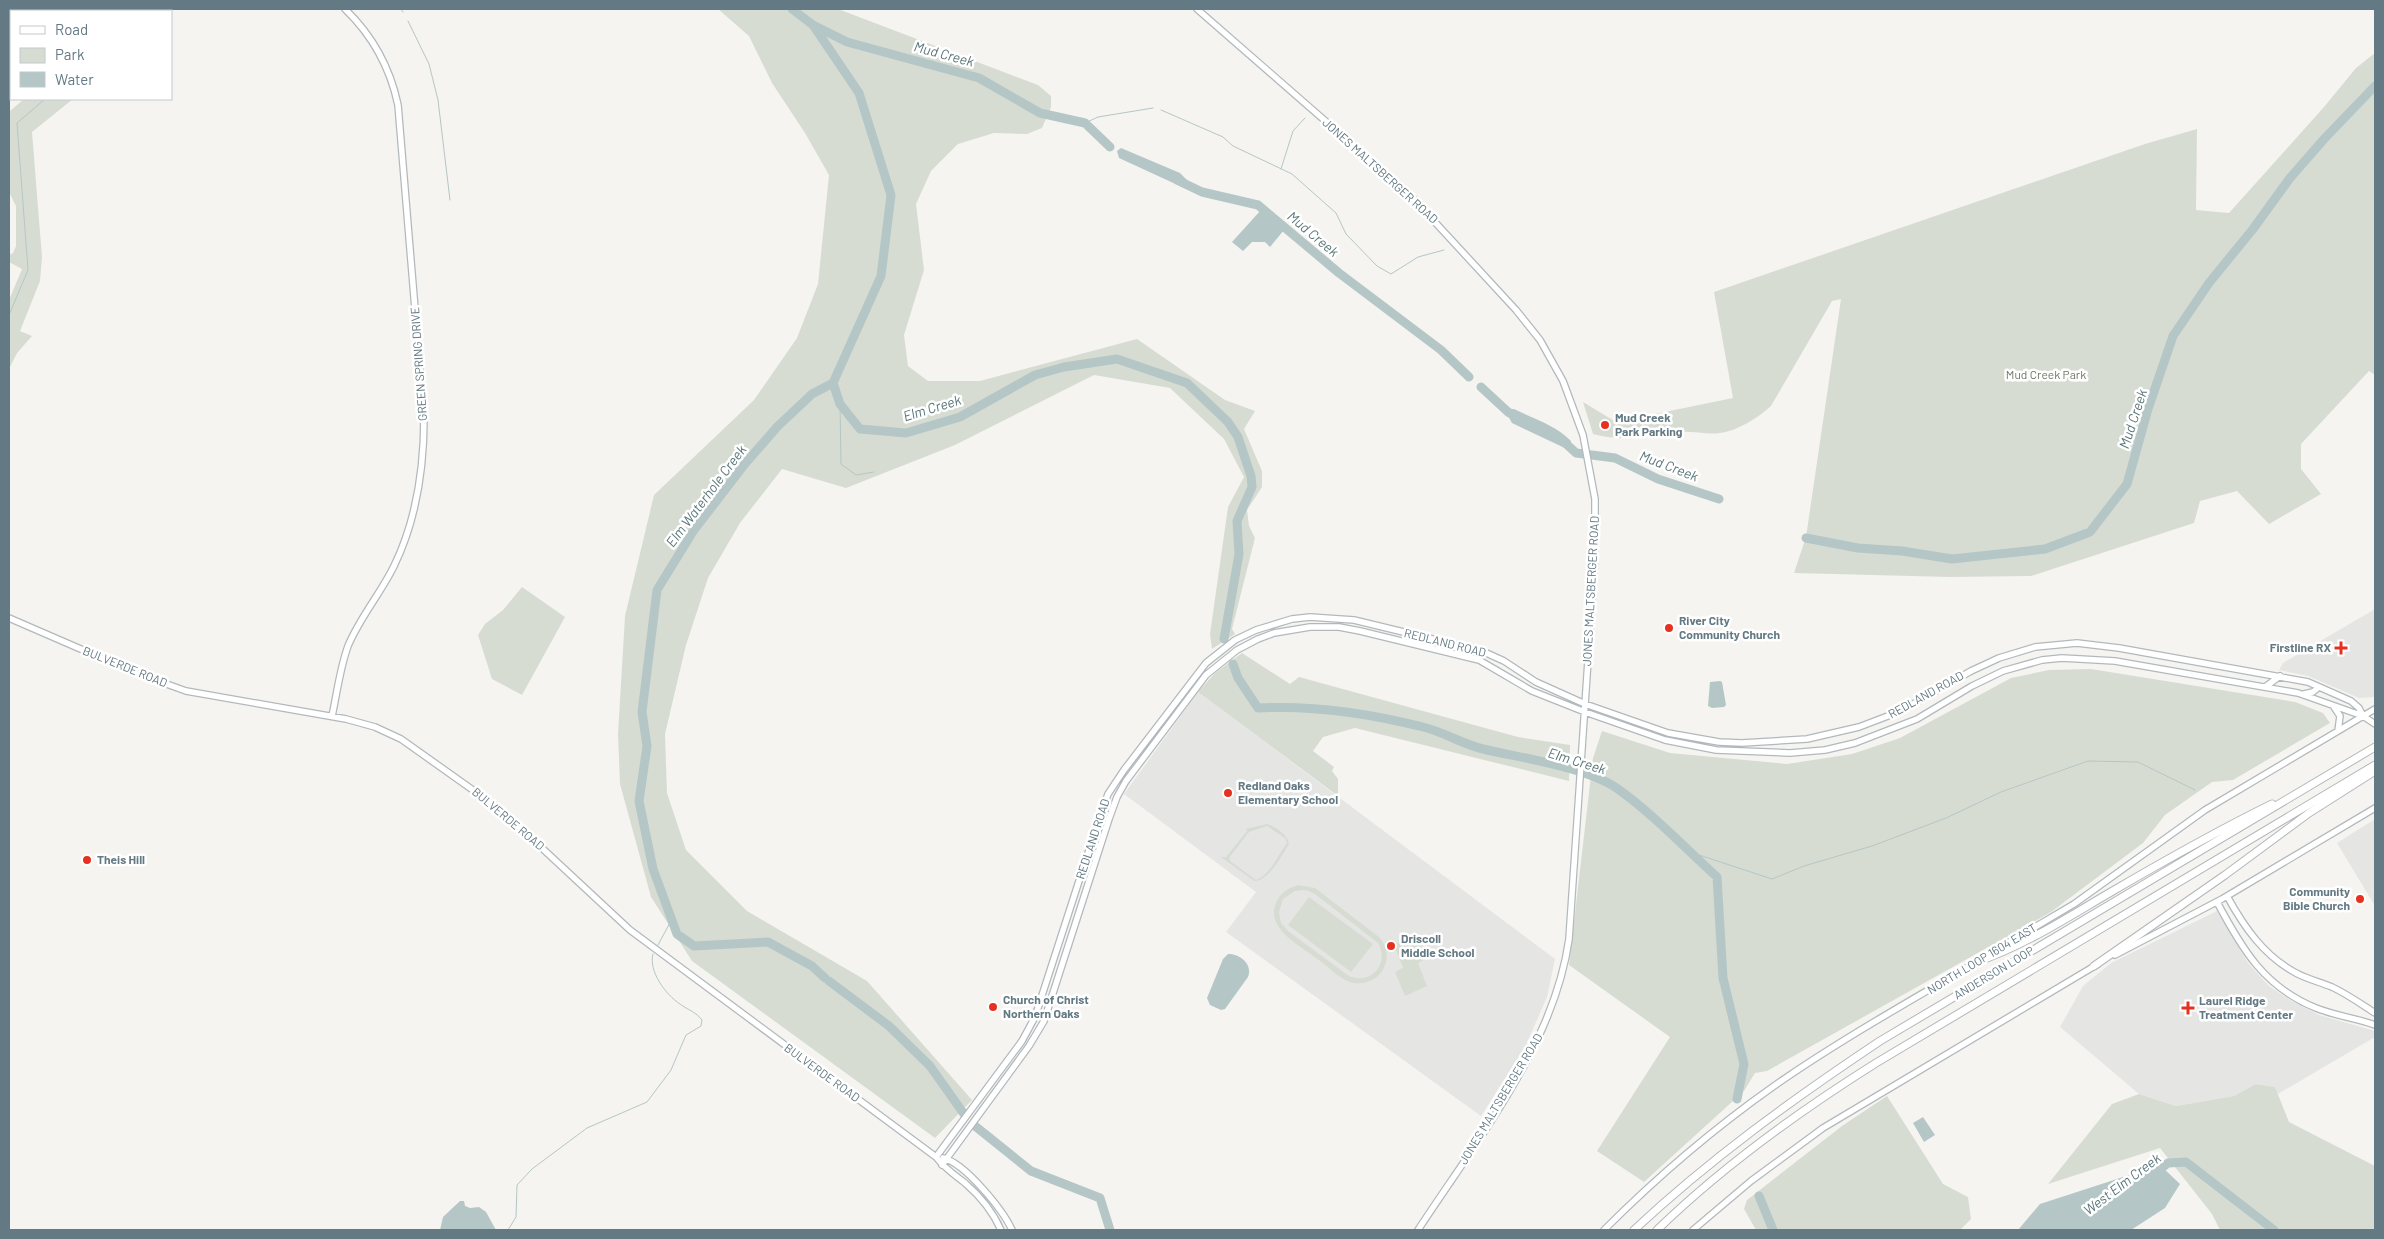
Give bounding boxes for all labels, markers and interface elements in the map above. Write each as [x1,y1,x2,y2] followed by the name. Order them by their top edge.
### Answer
[10,10,172,100] legend
[55,20,88,38] text: Road
[912,37,976,70] water label: Mud Creek
[55,45,85,63] text: Park
[55,70,94,88] text: Water
[1320,115,1441,226] street label: JONES MALTSBERGER ROAD
[1284,207,1342,260] water label: Mud Creek
[407,307,429,422] street label: GREEN SPRING DRIVE
[2006,367,2086,381] park label: Mud Creek Park
[2115,387,2150,451] water label: Mud Creek
[901,391,963,424] water label: Elm Creek
[1615,410,1683,438] place label: Mud Creek Park Parking
[1599,419,1611,431] marker: Mud Creek Park Parking
[662,441,750,550] water label: Elm Waterhole Creek
[1637,447,1701,485] water label: Mud Creek
[1579,516,1601,666] street label: JONES MALTSBERGER ROAD
[1679,613,1780,641] place label: River City Community Church
[1663,622,1675,634] marker: River City Community Church
[1403,625,1488,659] street label: REDLAND ROAD
[2270,640,2331,654] place label: Firstline RX
[2335,642,2347,654] marker: Firstline RX
[81,643,170,689] street label: BULVERDE ROAD
[1885,668,1966,721] street label: REDLAND ROAD
[1546,744,1608,777] water label: Elm Creek
[1238,778,1338,806] place label: Redland Oaks Elementary School
[470,784,548,852] street label: BULVERDE ROAD
[1222,787,1234,799] marker: Redland Oaks Elementary School
[1072,797,1112,881] street label: REDLAND ROAD
[97,852,145,866] place label: Theis Hill
[81,854,93,866] marker: Theis Hill
[2283,884,2350,912] place label: Community Bible Church
[2354,893,2366,905] marker: Community Bible Church
[1924,920,2039,996] street label: NORTH LOOP 1604 EAST
[1401,931,1475,959] place label: Driscoll Middle School
[1385,940,1397,952] marker: Driscoll Middle School
[1951,943,2036,1002] street label: ANDERSON LOOP
[1003,992,1089,1020] place label: Church of Christ Northern Oaks
[2199,993,2294,1021] place label: Laurel Ridge Treatment Center
[987,1001,999,1013] marker: Church of Christ Northern Oaks
[2181,1001,2195,1015] marker: Laurel Ridge Treatment Center
[1455,1030,1545,1166] street label: JONES MALTSBERGER ROAD
[782,1040,863,1104] street label: BULVERDE ROAD
[2080,1149,2164,1218] water label: West Elm Creek

